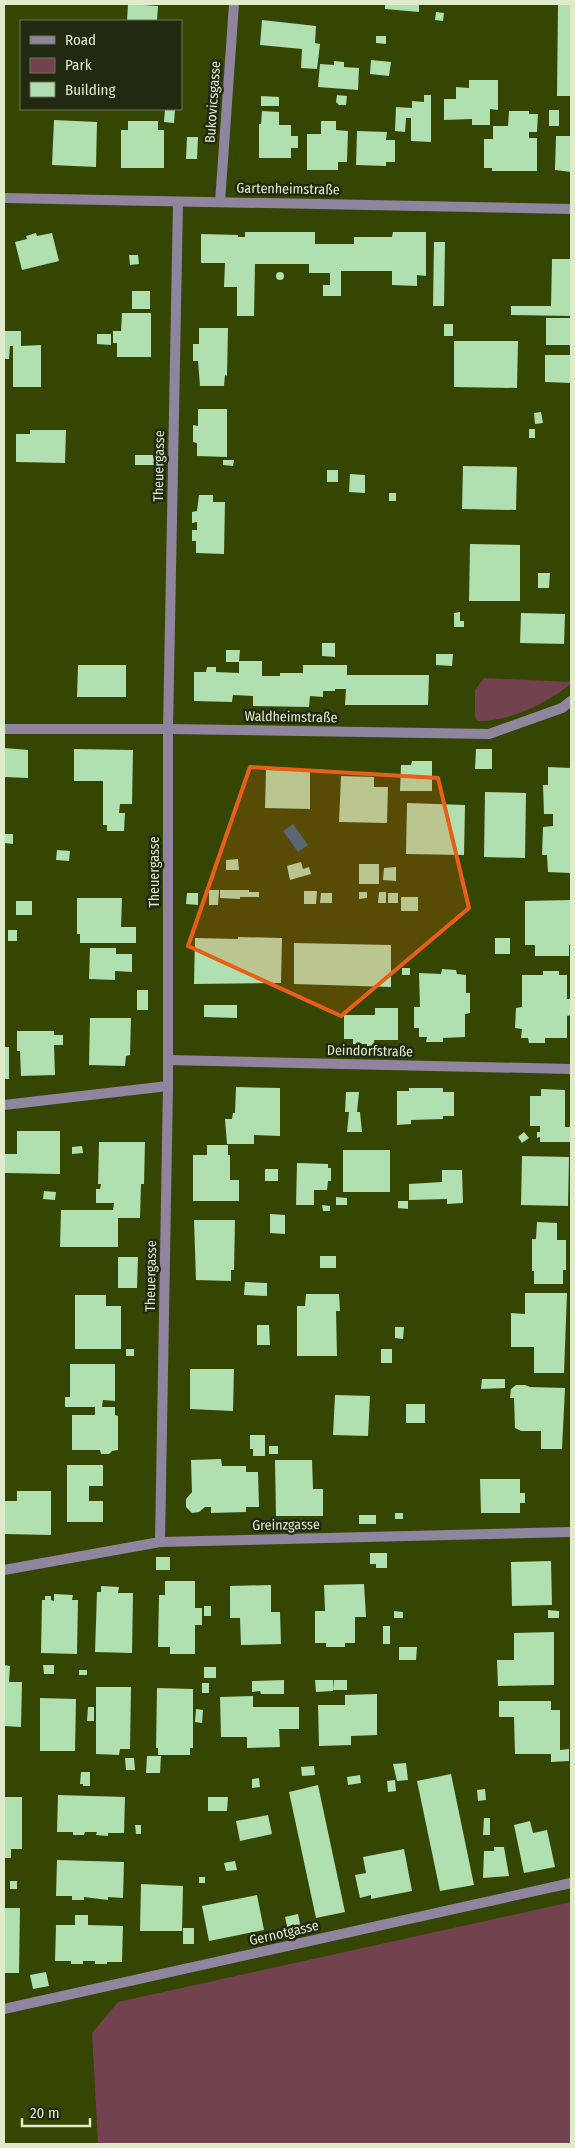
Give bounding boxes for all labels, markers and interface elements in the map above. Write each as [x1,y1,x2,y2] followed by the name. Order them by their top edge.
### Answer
[20,20,182,110] legend
[65,31,96,49] text: Road
[65,56,92,74] text: Park
[202,60,224,144] street label: Bukovicsgasse
[65,81,116,99] text: Building
[236,180,340,198] street label: Gartenheimstraße
[150,430,168,502] street label: Theuergasse
[244,708,338,726] street label: Waldheimstraße
[146,836,163,908] street label: Theuergasse
[327,1042,413,1060] street label: Deindorfstraße
[142,1240,160,1312] street label: Theuergasse
[252,1516,320,1534] street label: Greinzgasse
[248,1917,320,1949] street label: Gernotgasse
[22,2096,90,2128] scale bar
[30,2104,60,2122] text: 20 m

